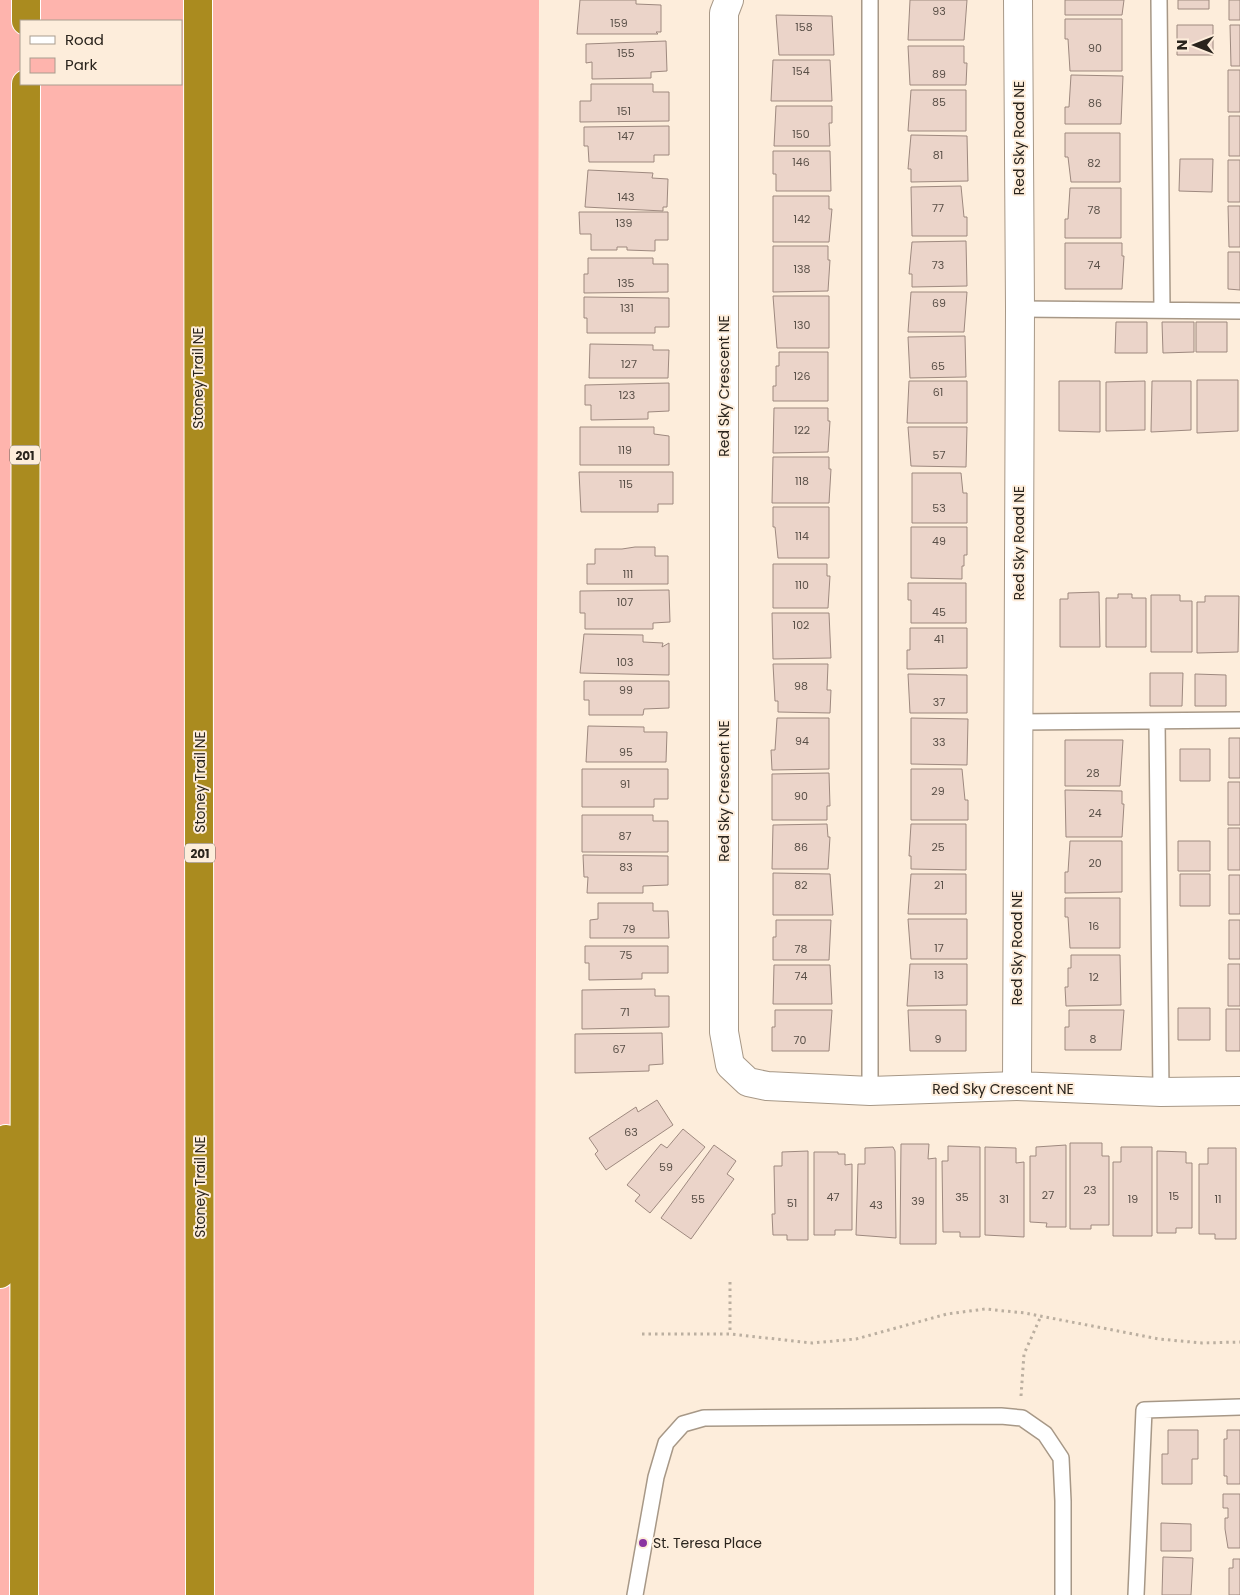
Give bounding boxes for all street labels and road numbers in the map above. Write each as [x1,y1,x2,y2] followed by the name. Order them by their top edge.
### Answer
[1009,81,1029,195] street label: Red Sky Road NE
[714,315,734,457] street label: Red Sky Crescent NE
[188,327,208,429] street label: Stoney Trail NE
[10,446,40,464] road number: 201
[1009,486,1029,600] street label: Red Sky Road NE
[714,720,734,862] street label: Red Sky Crescent NE
[190,731,210,833] street label: Stoney Trail NE
[185,844,215,862] road number: 201
[1007,891,1027,1005] street label: Red Sky Road NE
[932,1079,1074,1099] street label: Red Sky Crescent NE
[190,1136,210,1238] street label: Stoney Trail NE

